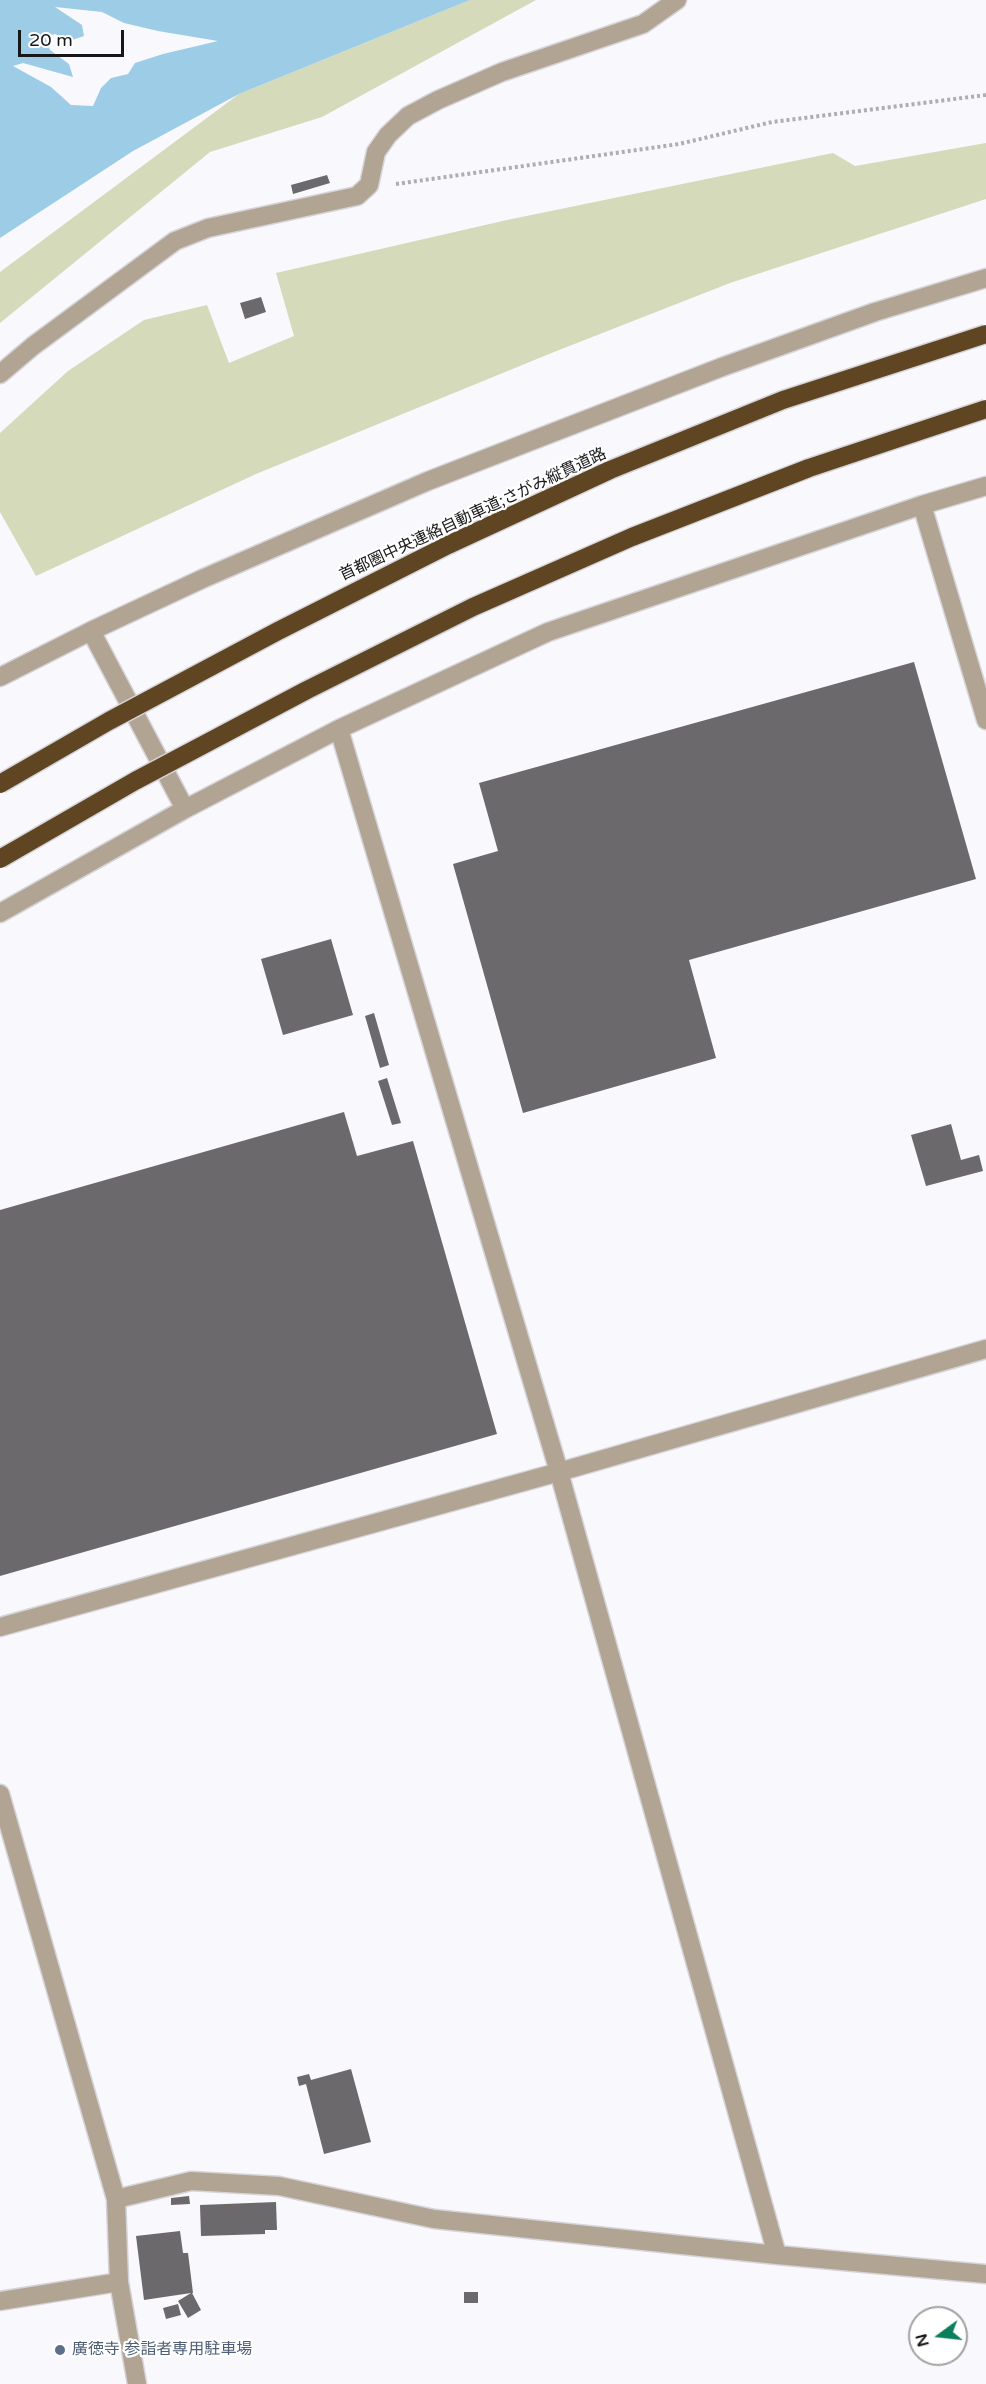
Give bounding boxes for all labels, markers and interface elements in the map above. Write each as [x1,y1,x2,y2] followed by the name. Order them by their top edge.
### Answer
[21,18,128,56] scale bar
[29,29,73,51] text: 20 m
[337,445,609,585] street label: 首都圏中央連絡自動車道;さがみ縦貫道路
[908,2306,968,2366] north arrow
[911,2331,934,2349] text: N
[72,2340,252,2360] place label: 廣徳寺 参詣者専用駐車場
[53,2343,67,2357] marker: 廣徳寺 参詣者専用駐車場

